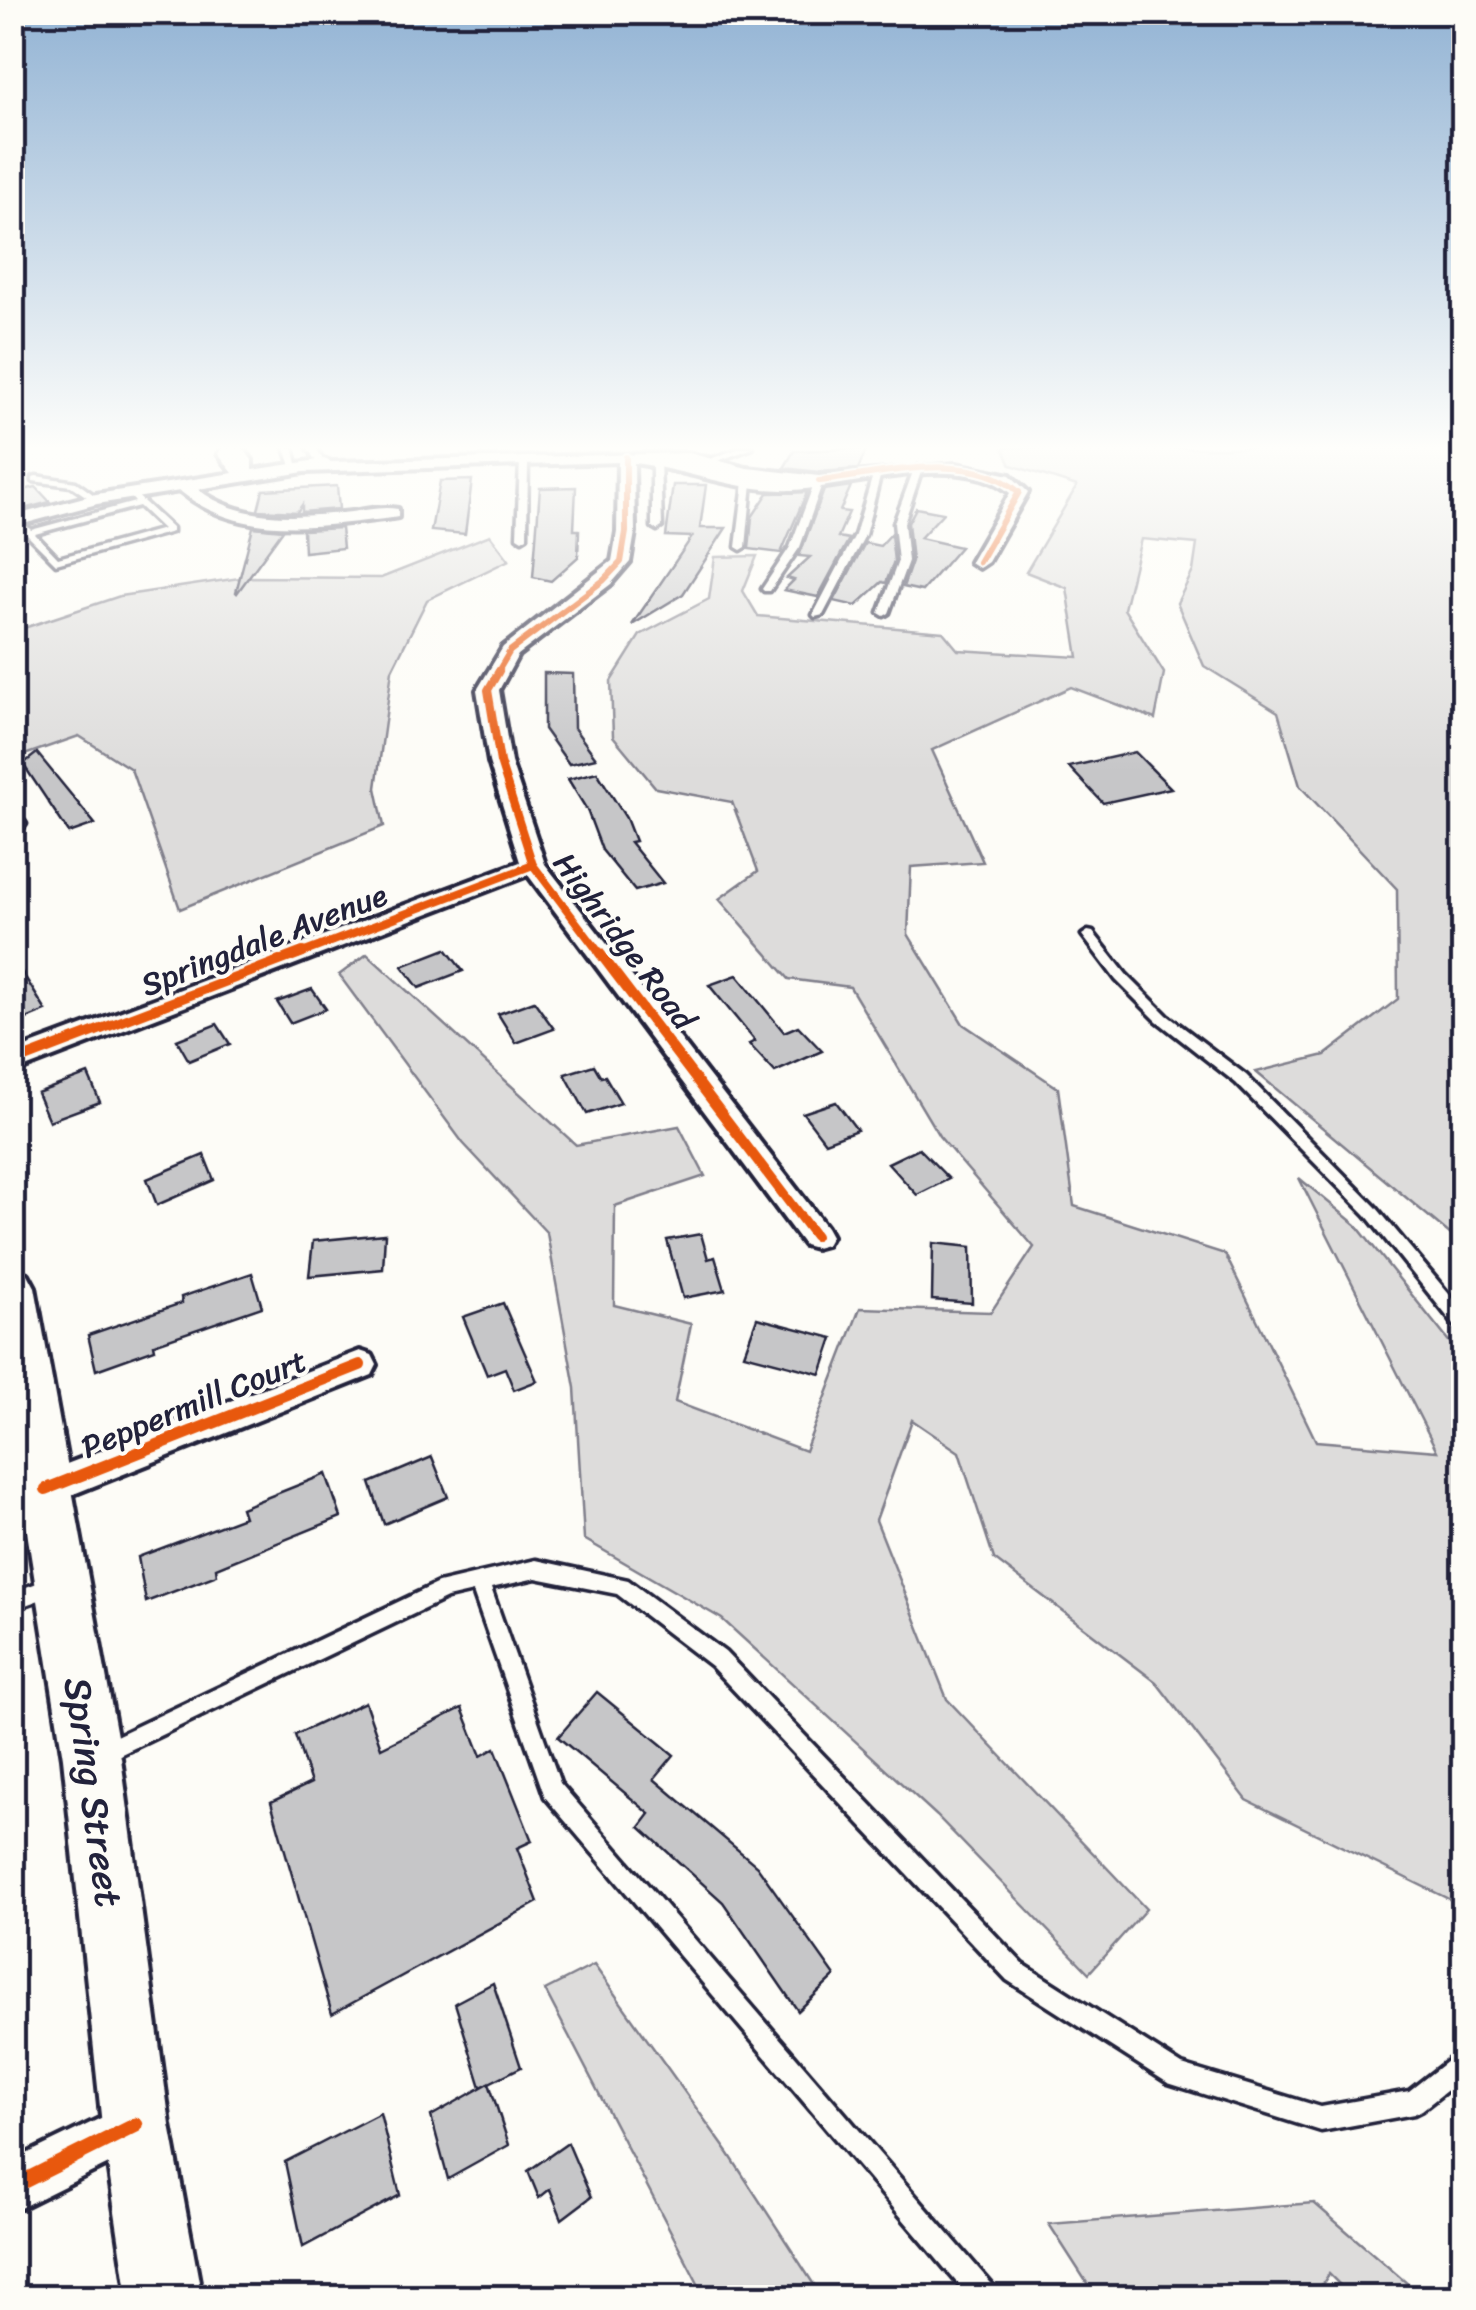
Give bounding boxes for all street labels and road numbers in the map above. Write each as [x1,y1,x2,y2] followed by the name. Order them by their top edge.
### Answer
[538,839,712,1044] street label: Highridge Road
[132,867,396,1013] street label: Springdale Avenue
[72,1333,316,1475] street label: Peppermill Court
[44,1673,142,1911] street label: Spring Street

